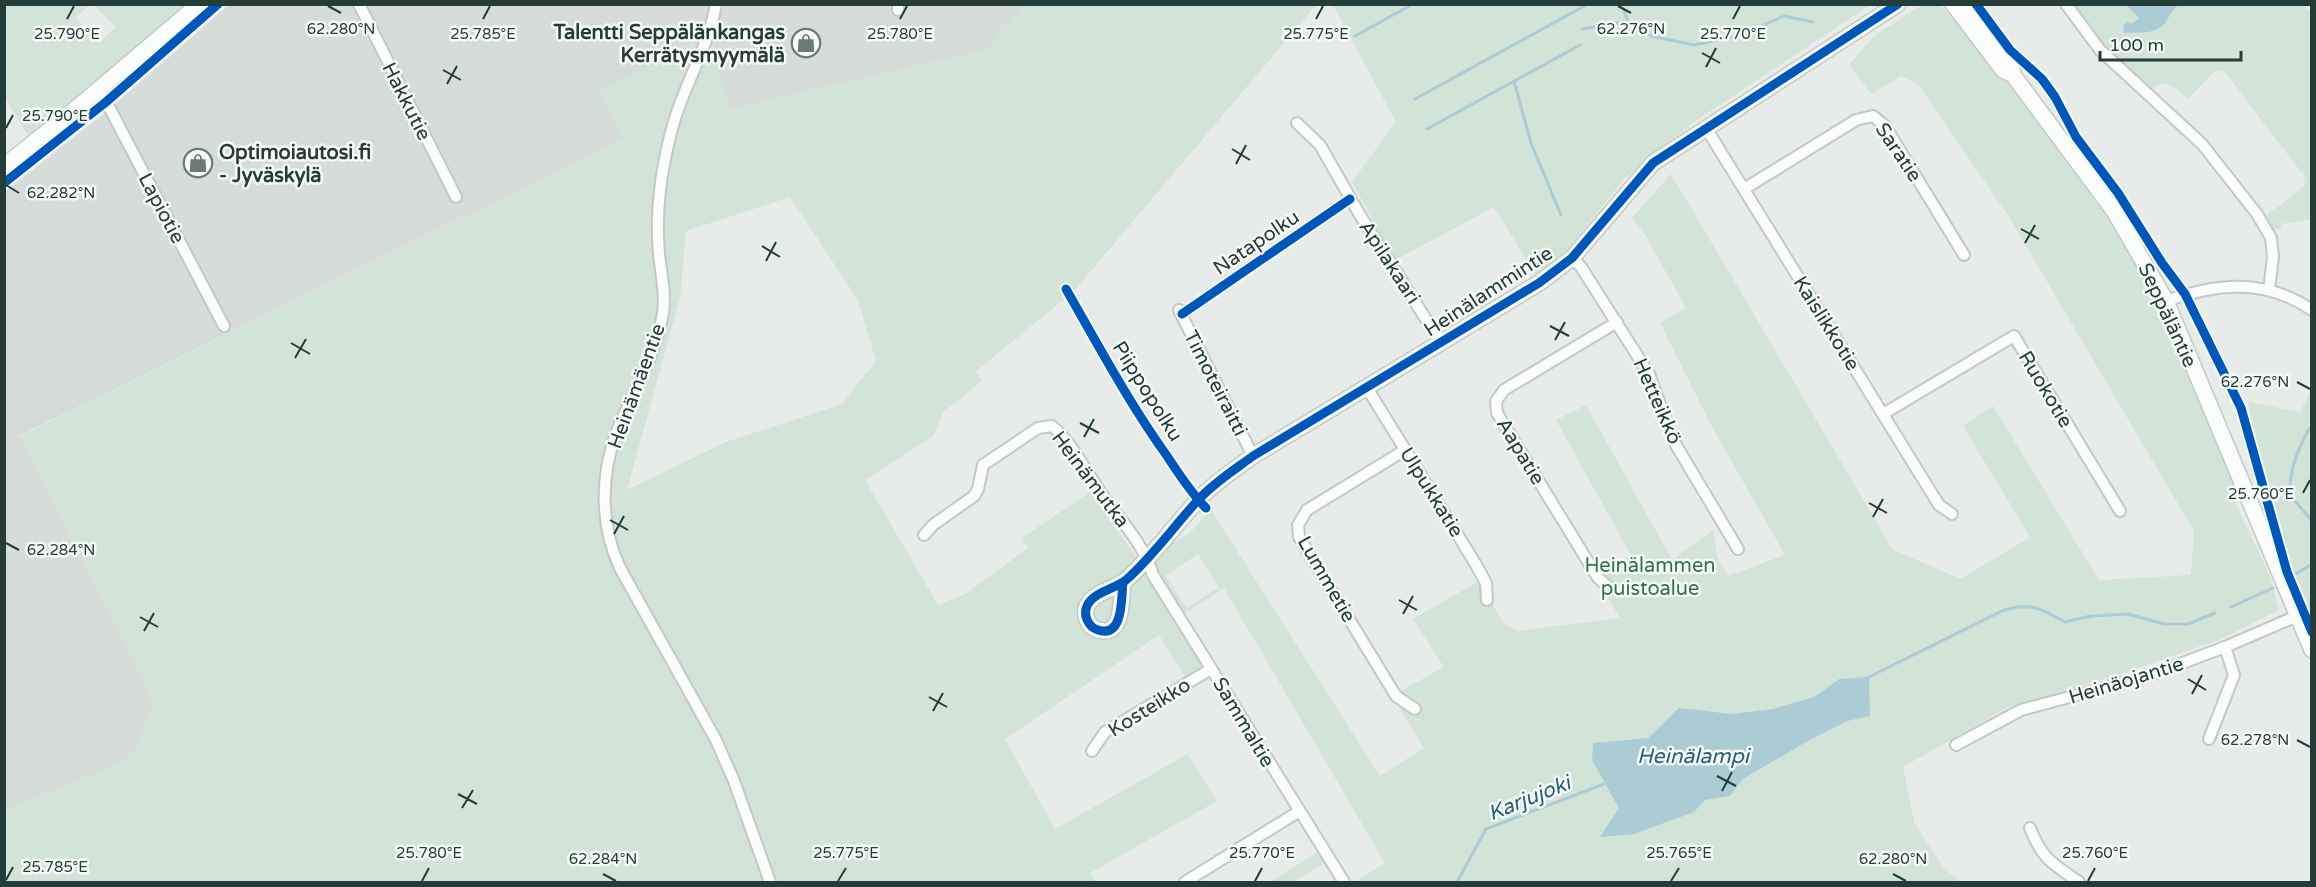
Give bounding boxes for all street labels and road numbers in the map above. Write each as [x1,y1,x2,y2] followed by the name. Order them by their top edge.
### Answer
[376,58,436,144] street label: Hakkutie
[1870,118,1927,187] street label: Saratie
[133,169,190,248] street label: Lapiotie
[1209,205,1304,280] street label: Natapolku
[1353,216,1425,309] street label: Apilakaari
[1420,241,1557,342] street label: Heinälammintie
[2133,259,2202,371] street label: Seppäläntie
[1788,272,1865,375] street label: Kaislikkotie
[603,321,671,452] street label: Heinämäentie
[1178,327,1252,440] street label: Timoteiraitti
[1107,337,1187,446] street label: Piippopolku
[2013,347,2077,432] street label: Ruokotie
[1628,355,1687,448] street label: Hetteikkö
[1491,414,1549,489] street label: Aapatie
[1046,427,1134,533] street label: Heinämutka
[1394,443,1468,542] street label: Ulpukkatie
[1292,532,1360,627] street label: Lummetie
[2066,652,2187,710] street label: Heinäojantie
[1104,673,1195,743] street label: Kosteikko
[1207,673,1279,772] street label: Sammaltie

